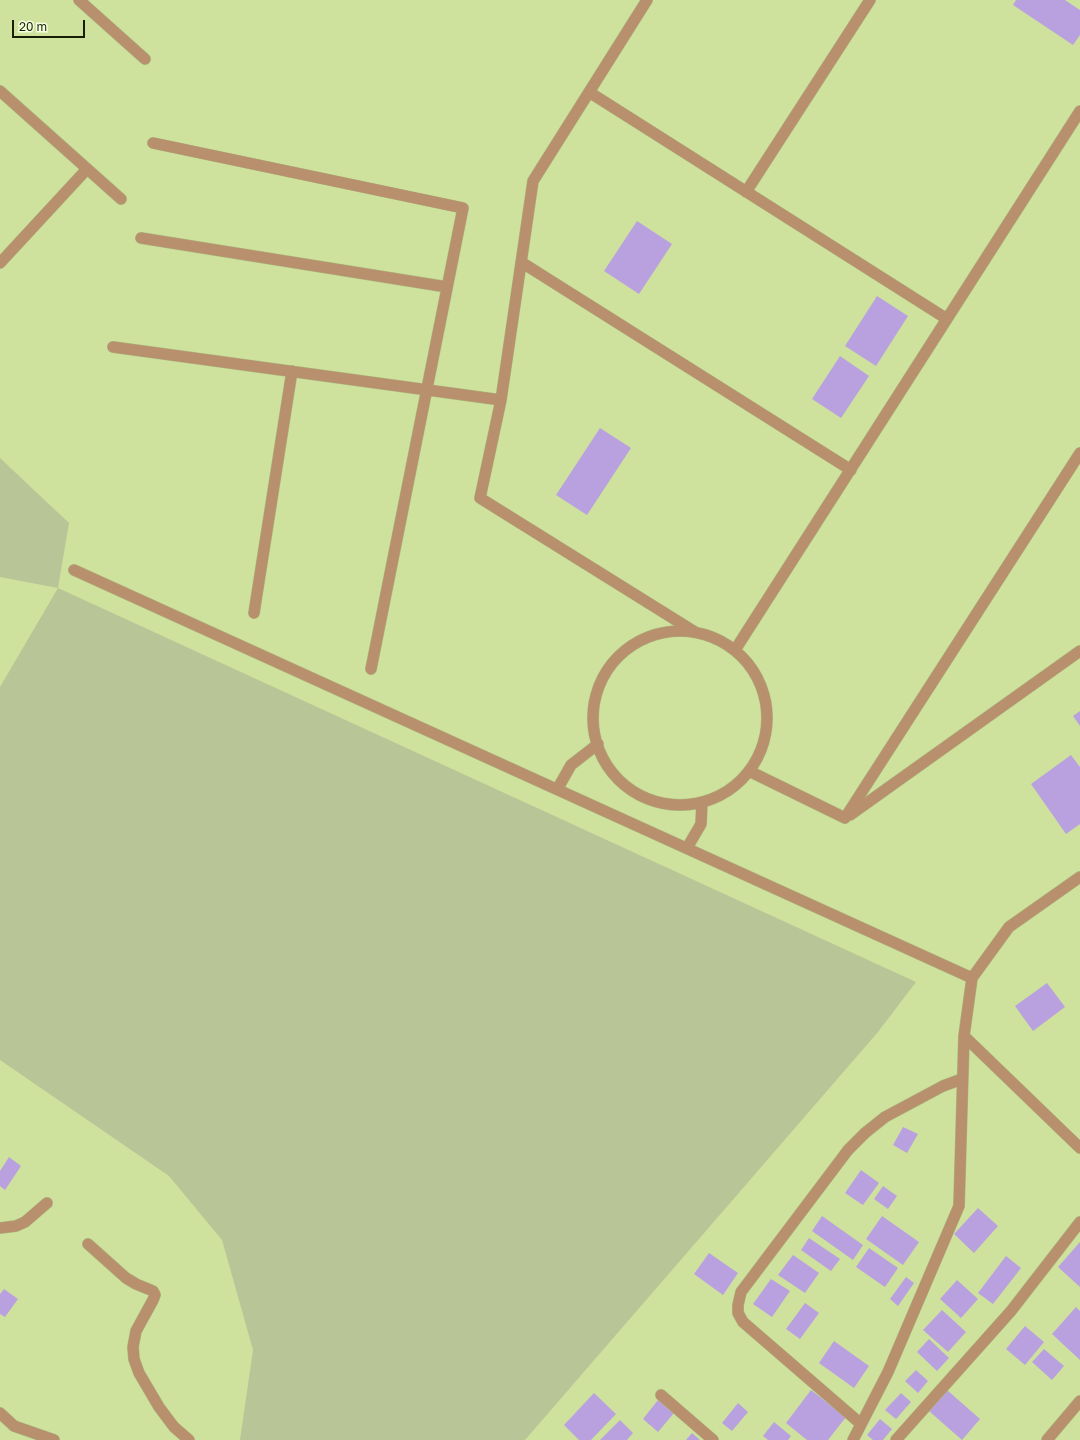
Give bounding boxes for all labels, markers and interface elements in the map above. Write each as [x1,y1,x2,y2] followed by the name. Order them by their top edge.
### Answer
[14,12,87,38] scale bar
[19,19,47,34] text: 20 m

